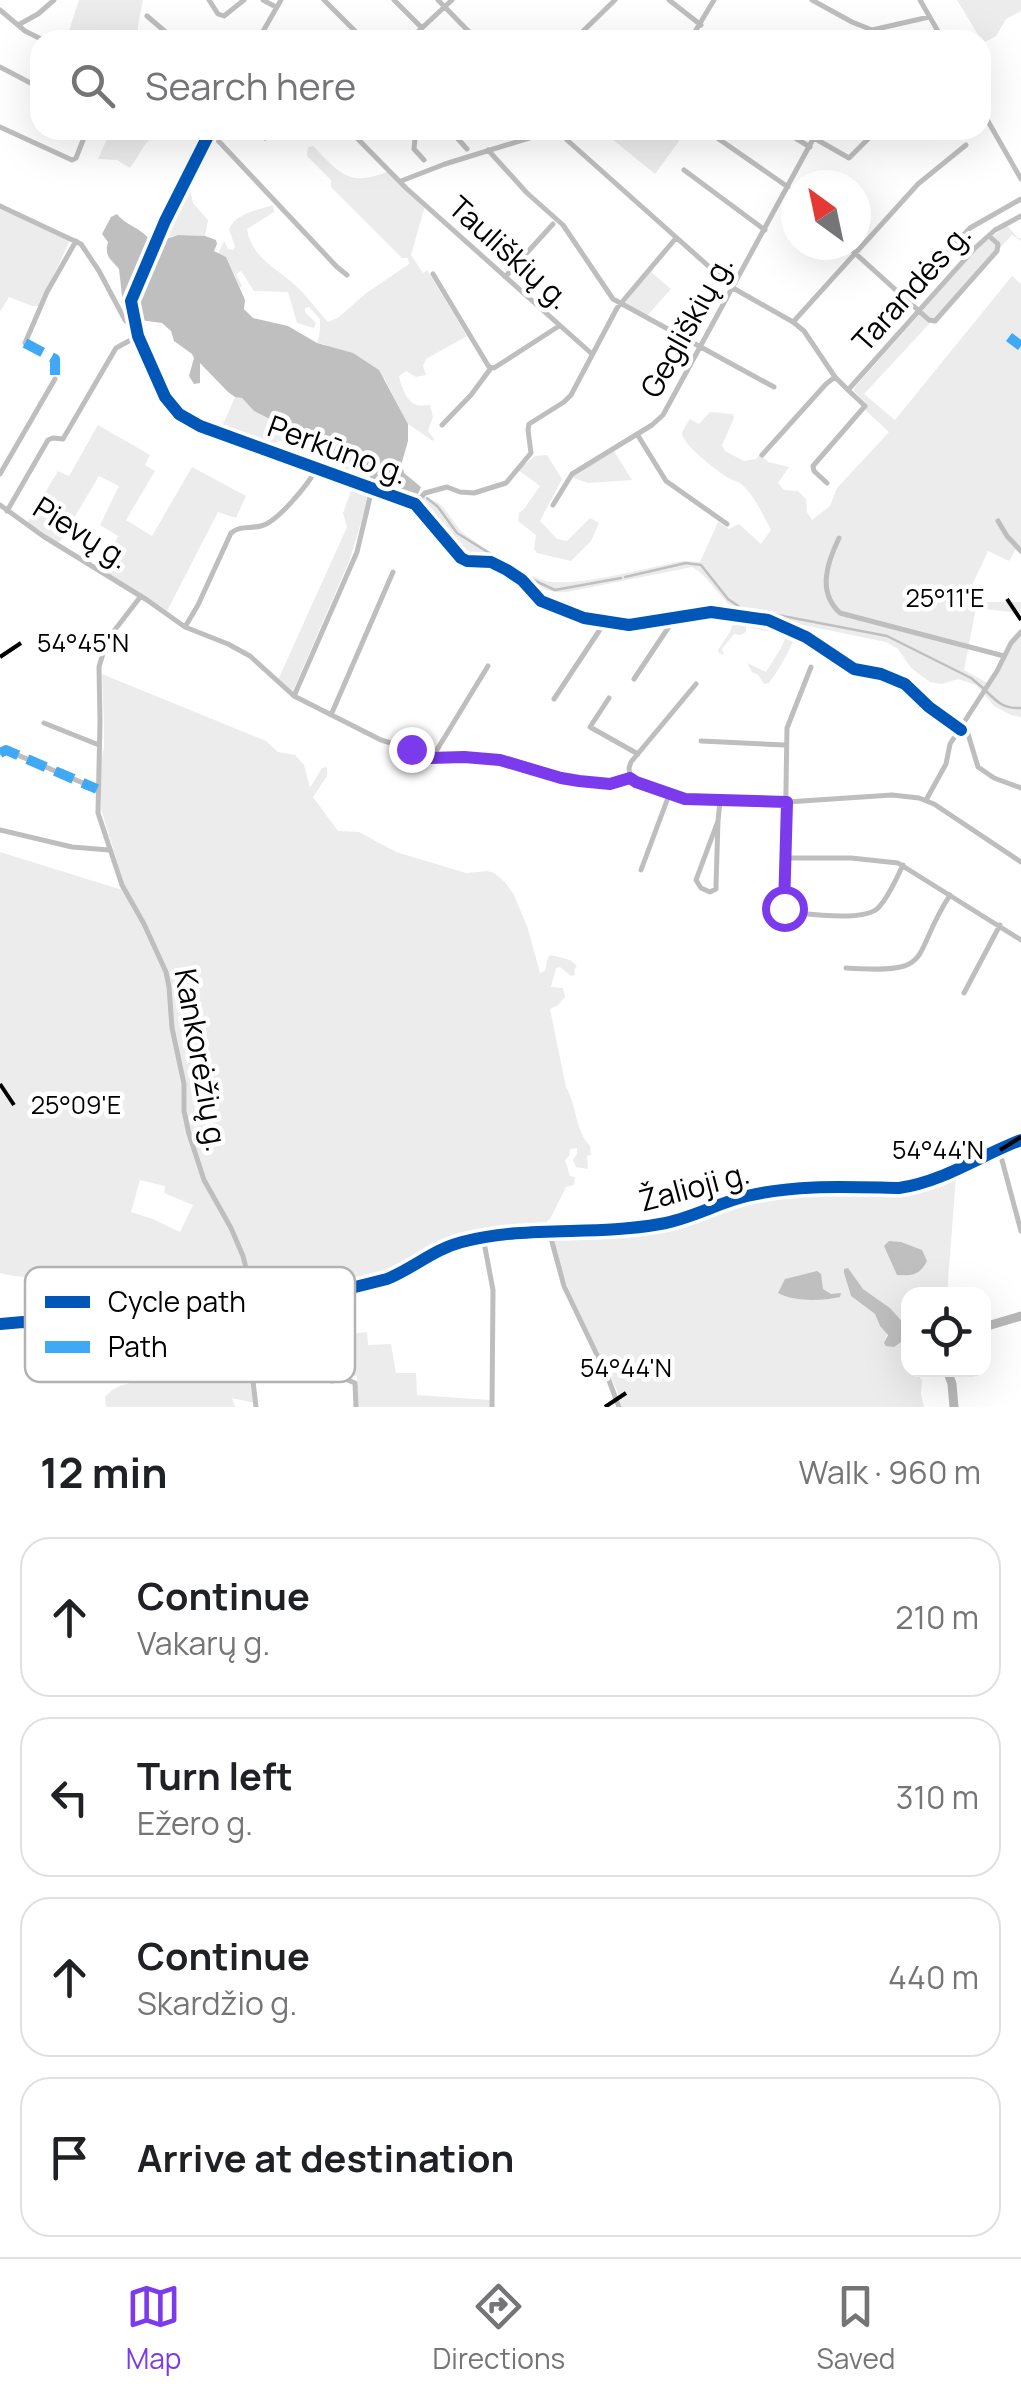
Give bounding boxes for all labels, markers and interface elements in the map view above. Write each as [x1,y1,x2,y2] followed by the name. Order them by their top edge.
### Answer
[30,30,991,140] search box
[65,58,120,113] icon: search
[145,59,356,111] text: Search here
[781,170,871,260] north arrow
[440,186,580,318] street label: Tauliškių g.
[842,214,980,360] street label: Tarandės g.
[630,247,742,405] street label: Gegliškių g.
[262,405,414,493] street label: Perkūno g.
[26,486,138,578] street label: Pievų g.
[905,580,985,615] text: 25°11'E
[37,625,129,660] text: 54°45'N
[389,727,435,773] route end
[762,886,808,932] route start
[166,965,238,1155] street label: Kankorėžių g.
[31,1087,121,1122] text: 25°09'E
[892,1132,984,1167] text: 54°44'N
[634,1152,754,1220] street label: Žalioji g.
[25,1267,355,1382] legend
[108,1282,246,1320] text: Cycle path
[901,1287,991,1377] map controls
[901,1287,991,1377] button: locate
[108,1327,168,1365] text: Path
[580,1350,672,1385] text: 54°44'N
[40,1443,168,1501] text: 12 min
[799,1450,981,1494] text: Walk · 960 m
[137,1569,310,1621] text: Continue
[42,1590,97,1645] icon: ahead
[895,1595,979,1639] text: 210 m
[137,1621,270,1665] text: Vakarų g.
[137,1749,293,1801] text: Turn left
[42,1770,97,1825] icon: left
[896,1775,979,1819] text: 310 m
[137,1801,253,1845] text: Ežero g.
[137,1929,310,1981] text: Continue
[42,1950,97,2005] icon: ahead
[888,1955,979,1999] text: 440 m
[137,1981,297,2025] text: Skardžio g.
[42,2130,97,2185] icon: arrive
[137,2131,514,2183] text: Arrive at destination
[126,2279,181,2377] tab: Map
[433,2279,565,2377] tab: Directions
[816,2279,895,2377] tab: Saved

